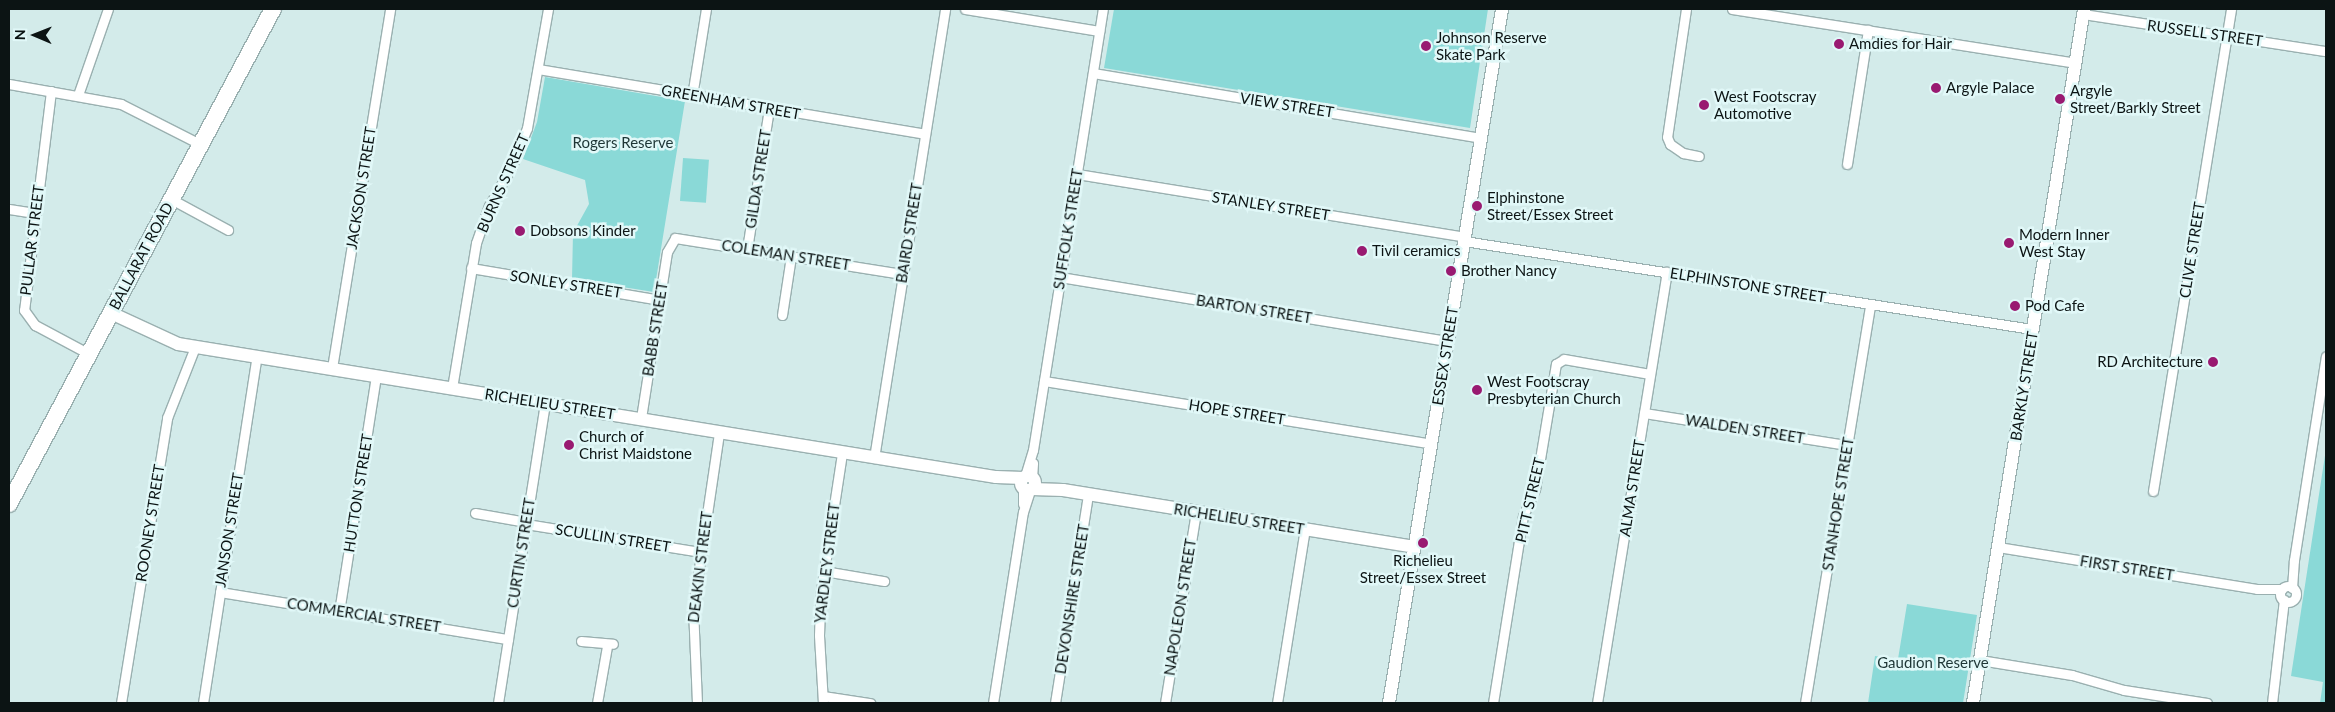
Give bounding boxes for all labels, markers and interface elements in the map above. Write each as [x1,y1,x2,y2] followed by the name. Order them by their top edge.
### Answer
[10,10,60,60] north arrow
[2146,16,2264,50] street label: RUSSELL STREET
[1436,28,1547,63] place label: Johnson Reserve Skate Park
[11,29,28,40] text: N
[1849,35,1952,53] place label: Amdies for Hair
[1833,38,1845,50] marker: Amdies for Hair
[1420,40,1432,52] marker: Johnson Reserve Skate Park
[1946,79,2034,97] place label: Argyle Palace
[660,81,802,123] street label: GREENHAM STREET
[2070,81,2201,116] place label: Argyle Street/Barkly Street
[1930,82,1942,94] marker: Argyle Palace
[1714,87,1816,122] place label: West Footscray Automotive
[1239,89,1335,121] street label: VIEW STREET
[2054,93,2066,105] marker: Argyle Street/Barkly Street
[1698,99,1710,111] marker: West Footscray Automotive
[342,125,380,251] street label: JACKSON STREET
[741,128,775,230] street label: GILDA STREET
[473,131,533,235] street label: BURNS STREET
[573,134,673,152] park label: Rogers Reserve
[1050,167,1086,291] street label: SUFFOLK STREET
[892,182,926,284] street label: BAIRD STREET
[16,184,48,296] street label: PULLAR STREET
[1210,188,1332,224] street label: STANLEY STREET
[1487,188,1613,223] place label: Elphinstone Street/Essex Street
[105,199,177,313] street label: BALLARAT ROAD
[1471,200,1483,212] marker: Elphinstone Street/Essex Street
[2176,201,2208,299] street label: CLIVE STREET
[530,222,636,240] place label: Dobsons Kinder
[514,225,526,237] marker: Dobsons Kinder
[2019,225,2109,260] place label: Modern Inner West Stay
[720,236,852,274] street label: COLEMAN STREET
[2003,237,2015,249] marker: Modern Inner West Stay
[1372,242,1460,260] place label: Tivil ceramics
[1356,245,1368,257] marker: Tivil ceramics
[1461,262,1557,280] place label: Brother Nancy
[1669,264,1827,306] street label: ELPHINSTONE STREET
[1445,265,1457,277] marker: Brother Nancy
[508,266,624,302] street label: SONLEY STREET
[639,280,671,378] street label: BABB STREET
[1195,291,1313,327] street label: BARTON STREET
[2025,297,2085,315] place label: Pod Cafe
[2009,300,2021,312] marker: Pod Cafe
[1428,305,1462,407] street label: ESSEX STREET
[2006,330,2042,442] street label: BARKLY STREET
[2097,353,2203,371] place label: RD Architecture
[2207,356,2219,368] marker: RD Architecture
[1487,372,1621,407] place label: West Footscray Presbyterian Church
[1471,384,1483,396] marker: West Footscray Presbyterian Church
[484,385,616,423] street label: RICHELIEU STREET
[1187,395,1287,429] street label: HOPE STREET
[1684,411,1806,447] street label: WALDEN STREET
[579,427,692,462] place label: Church of Christ Maidstone
[340,433,376,553] street label: HUTTON STREET
[1819,436,1857,572] street label: STANHOPE STREET
[1615,438,1649,538] street label: ALMA STREET
[563,439,575,451] marker: Church of Christ Maidstone
[1511,455,1549,545] street label: PITT STREET
[132,463,168,583] street label: ROONEY STREET
[211,471,247,589] street label: JANSON STREET
[503,497,539,609] street label: CURTIN STREET
[1173,500,1305,538] street label: RICHELIEU STREET
[811,502,843,624] street label: YARDLEY STREET
[684,510,716,624] street label: DEAKIN STREET
[554,520,672,556] street label: SCULLIN STREET
[1051,523,1093,675] street label: DEVONSHIRE STREET
[1160,537,1200,677] street label: NAPOLEON STREET
[1417,537,1429,549] marker: Richelieu Street/Essex Street
[1360,551,1486,586] place label: Richelieu Street/Essex Street
[2078,552,2176,584] street label: FIRST STREET
[285,594,443,636] street label: COMMERCIAL STREET
[1877,654,1989,672] park label: Gaudion Reserve

